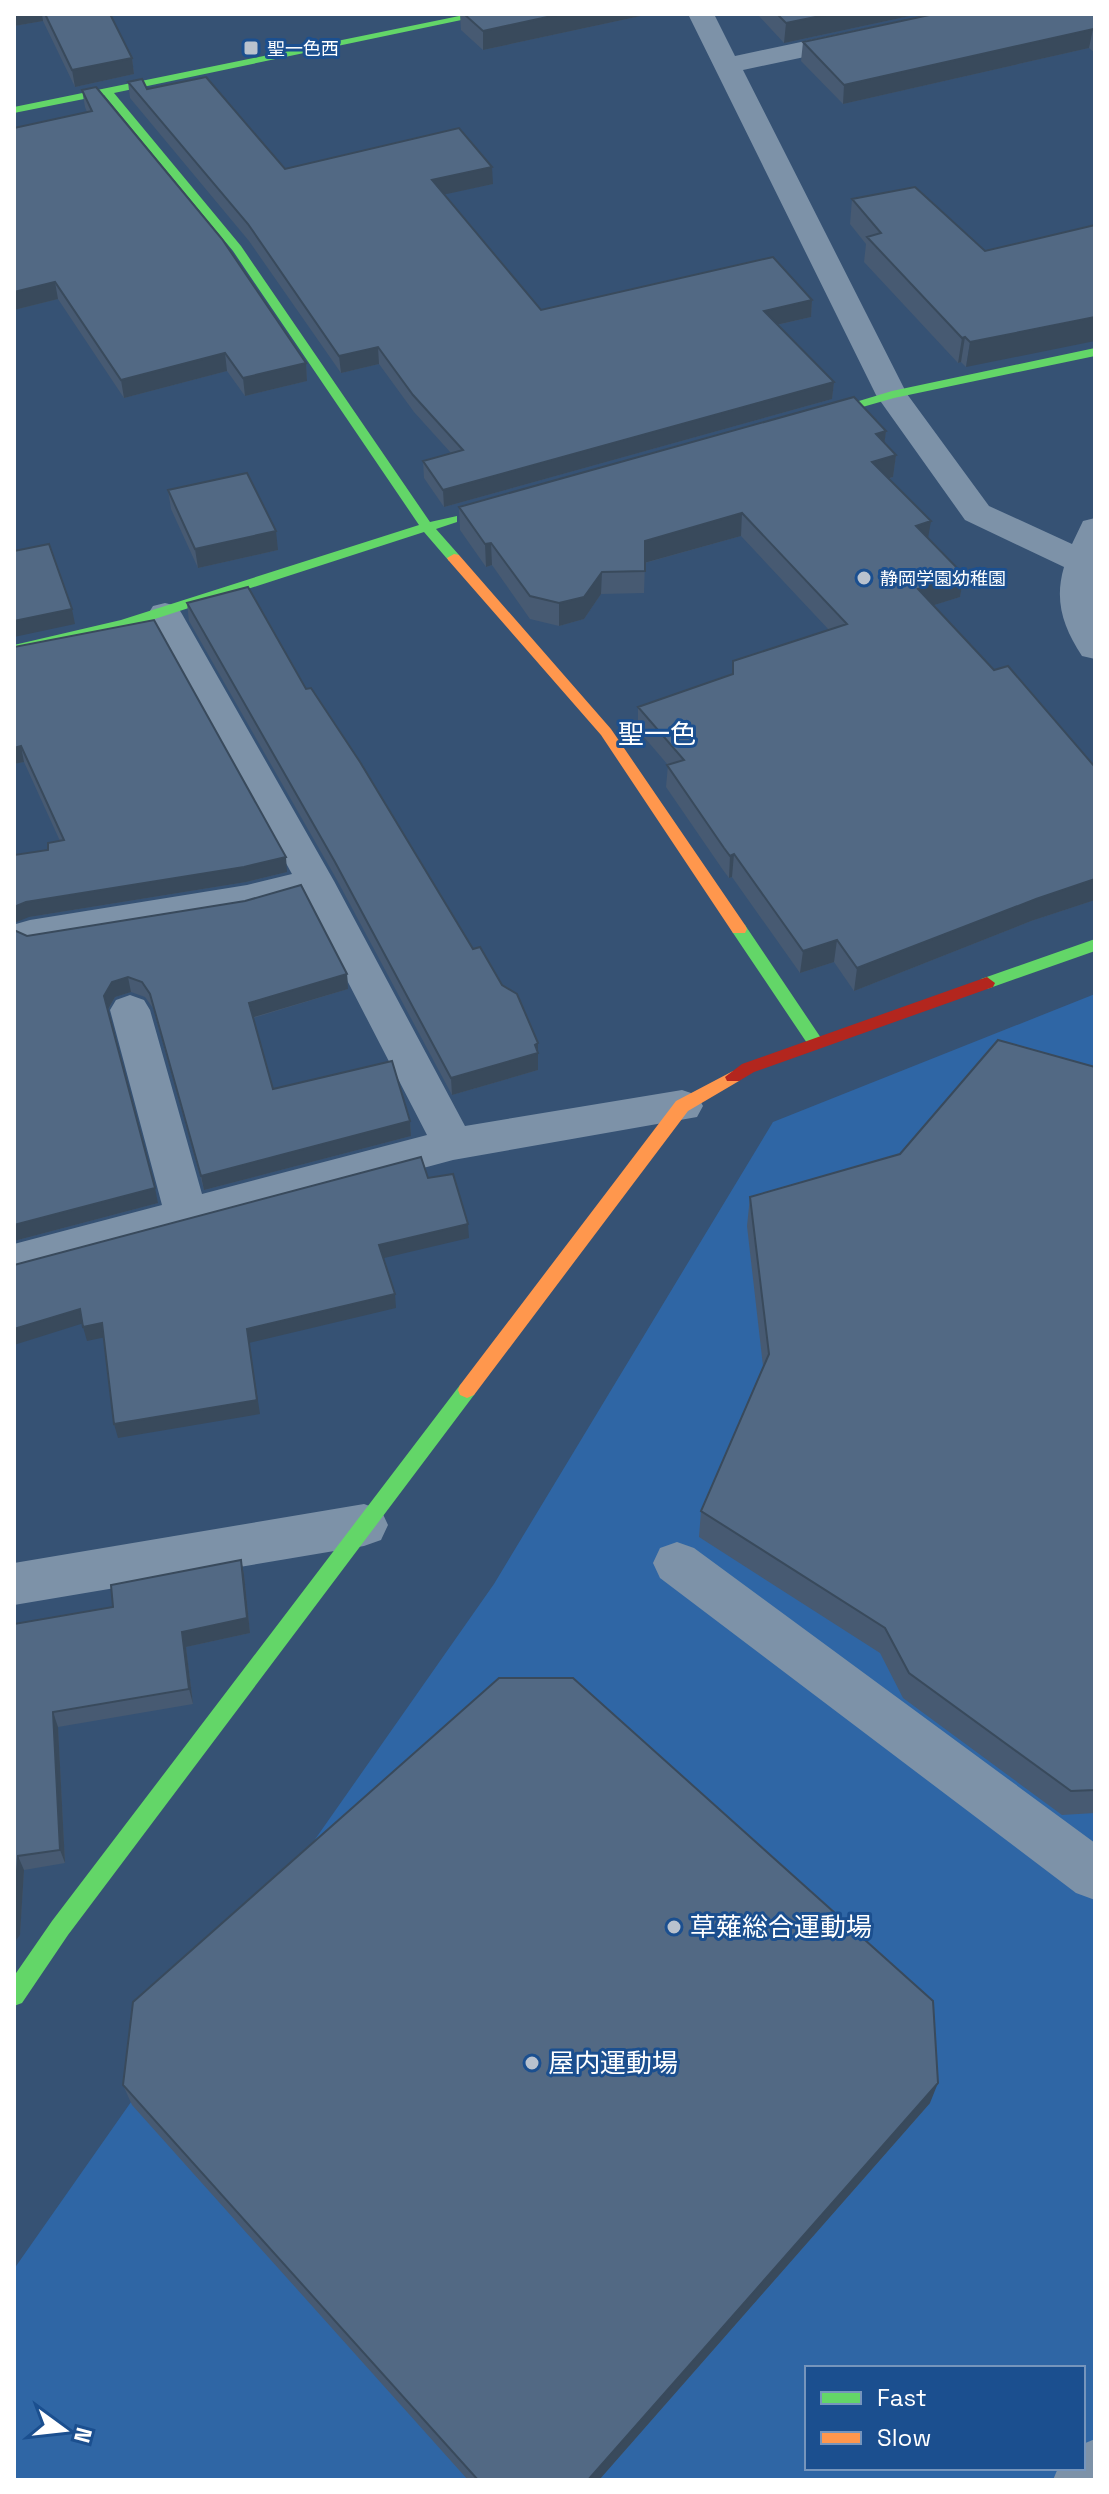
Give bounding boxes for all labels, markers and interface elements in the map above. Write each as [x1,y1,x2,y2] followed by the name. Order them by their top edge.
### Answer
[267,37,339,60] place label: 聖一色西
[242,39,260,57] marker: 聖一色西
[880,567,1006,590] place label: 静岡学園幼稚園
[855,569,873,587] marker: 静岡学園幼稚園
[618,717,696,751] district label: 聖一色
[690,1910,872,1944] place label: 草薙総合運動場
[665,1918,683,1936] marker: 草薙総合運動場
[548,2046,678,2080] place label: 屋内運動場
[523,2054,541,2072] marker: 屋内運動場
[805,2366,1085,2470] legend
[877,2382,927,2413] text: Fast
[24,2390,104,2470] north arrow
[877,2422,931,2453] text: Slow
[68,2424,99,2446] text: N

